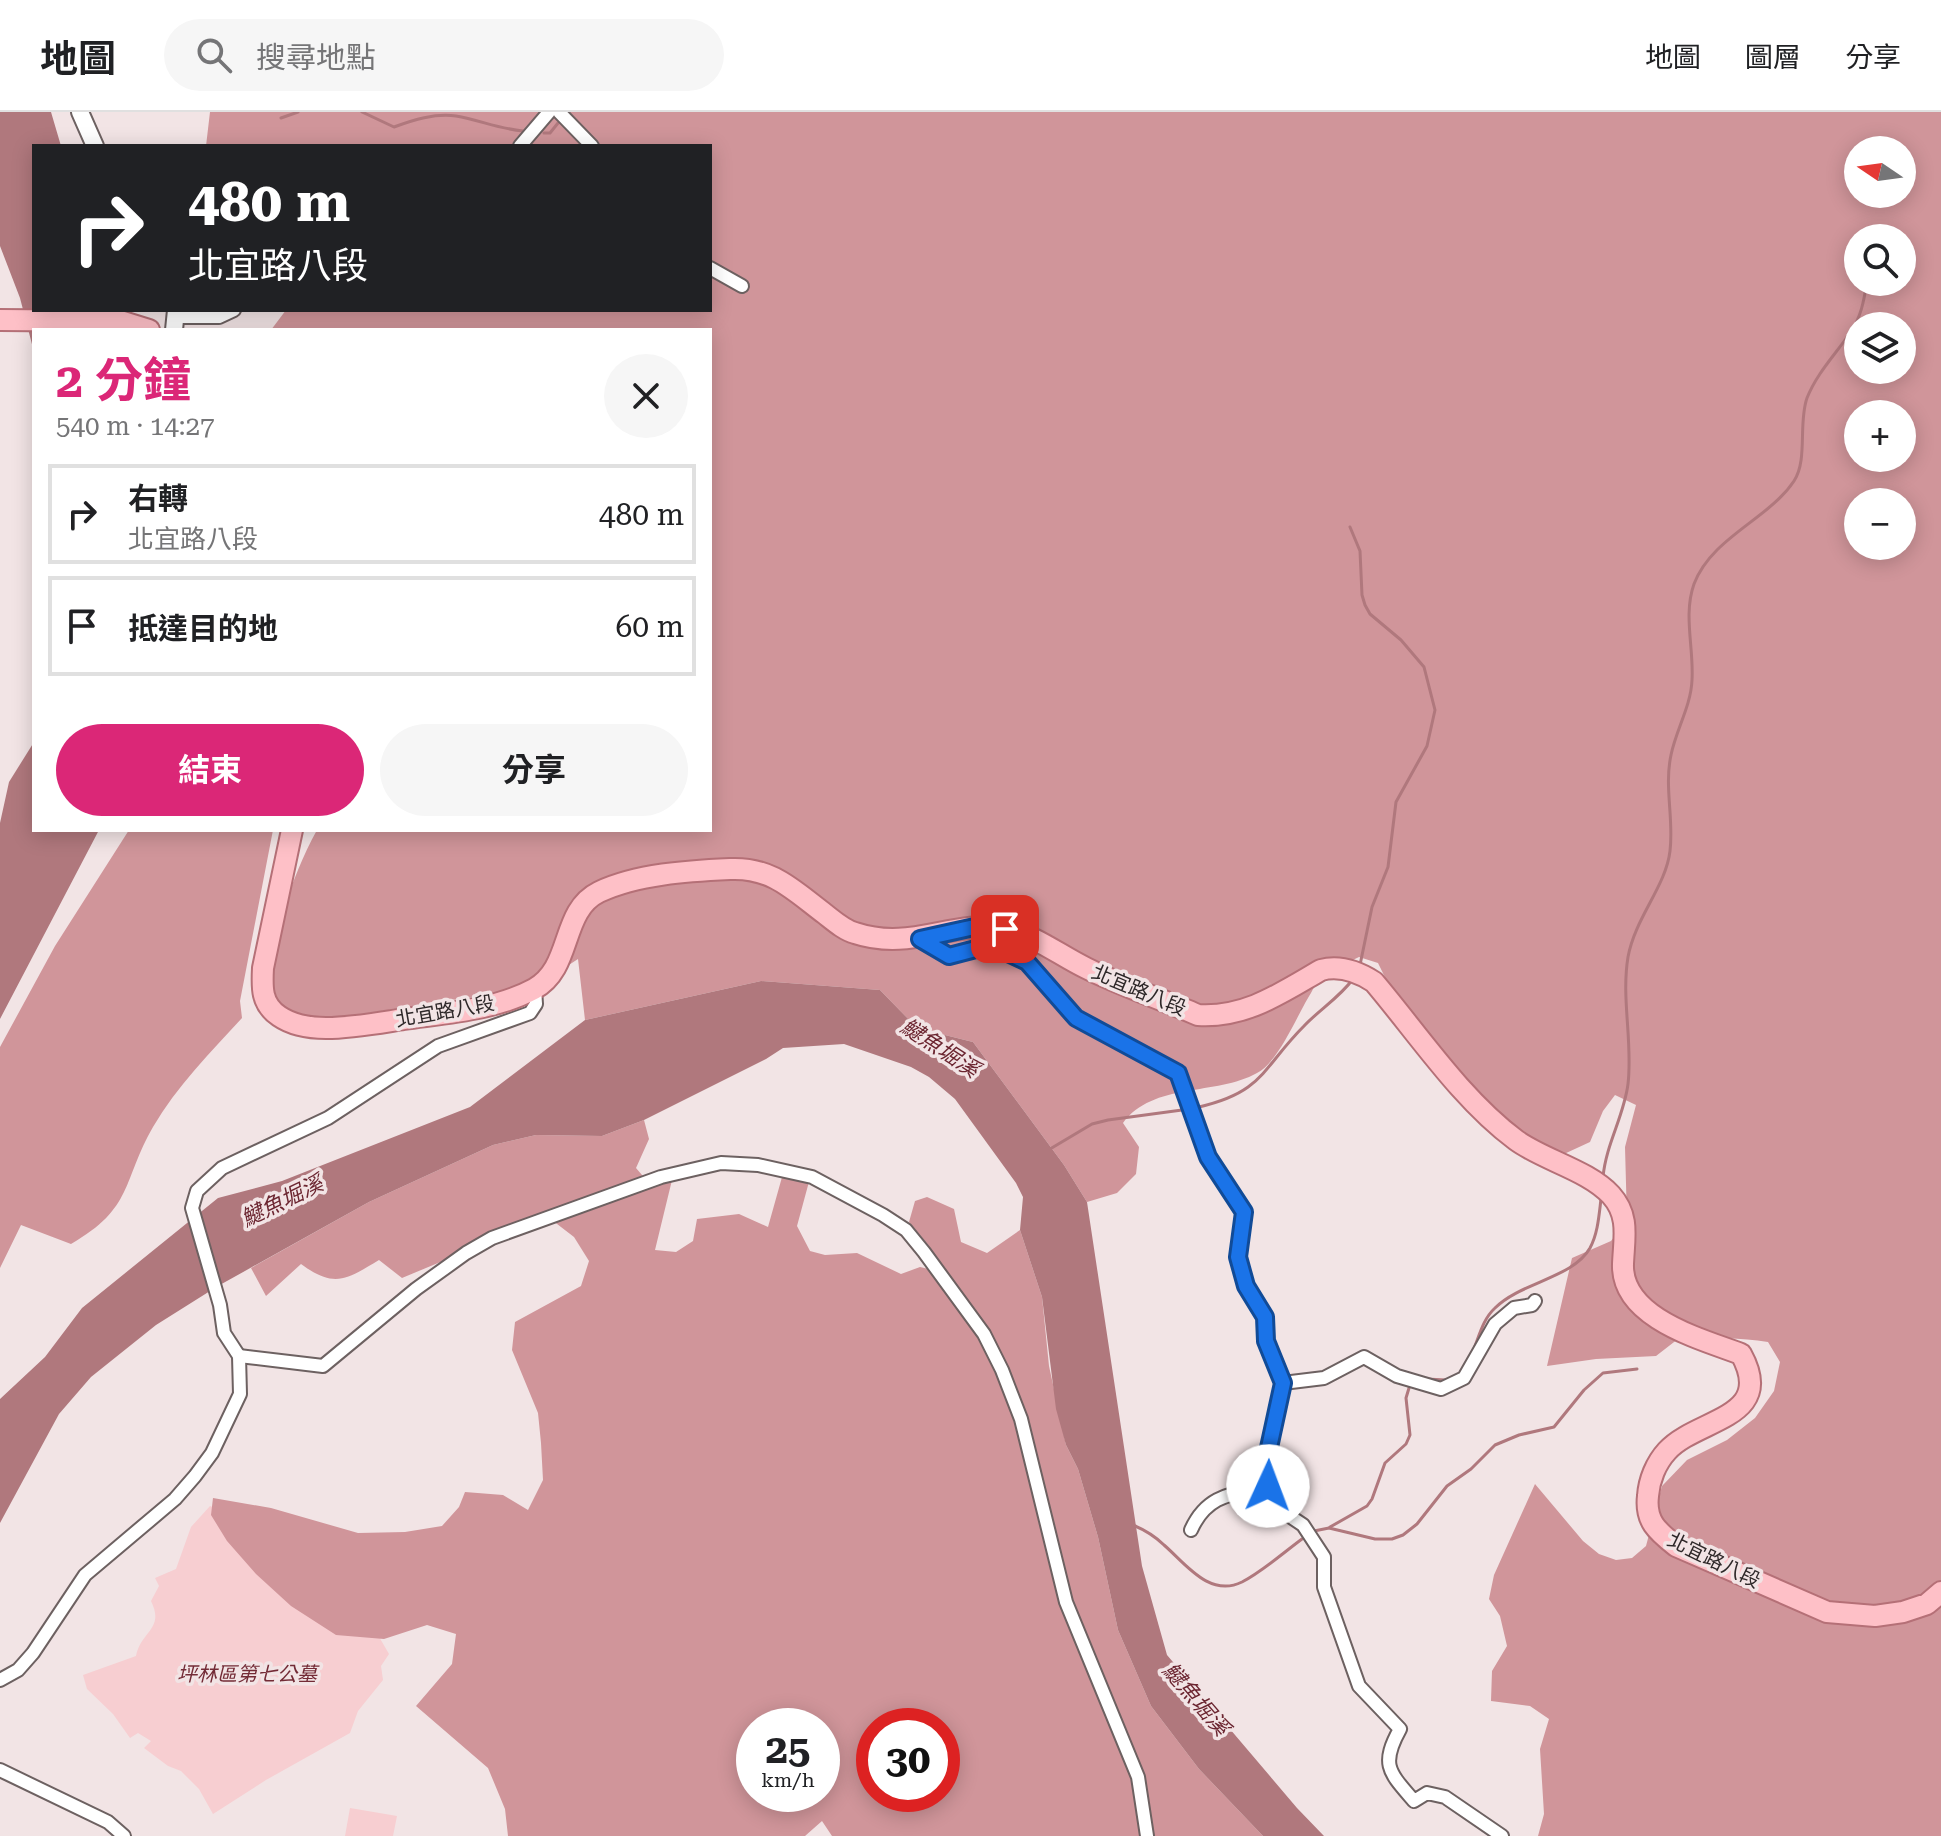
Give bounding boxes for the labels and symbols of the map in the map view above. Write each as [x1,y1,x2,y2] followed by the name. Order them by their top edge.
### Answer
[1844,136,1916,208] north arrow
[971,895,1039,963] pin
[1088,959,1190,1021] street label: 北宜路八段
[394,990,496,1032] street label: 北宜路八段
[896,1014,986,1084] water label: 𩻸魚堀溪
[237,1169,330,1232] water label: 𩻸魚堀溪
[1226,1444,1310,1528] position arrow
[1664,1527,1764,1593] street label: 北宜路八段
[1158,1658,1236,1743] water label: 𩻸魚堀溪
[177,1662,320,1686] park label: 坪林區第七公墓
[856,1708,960,1812] speed limit sign: 30

